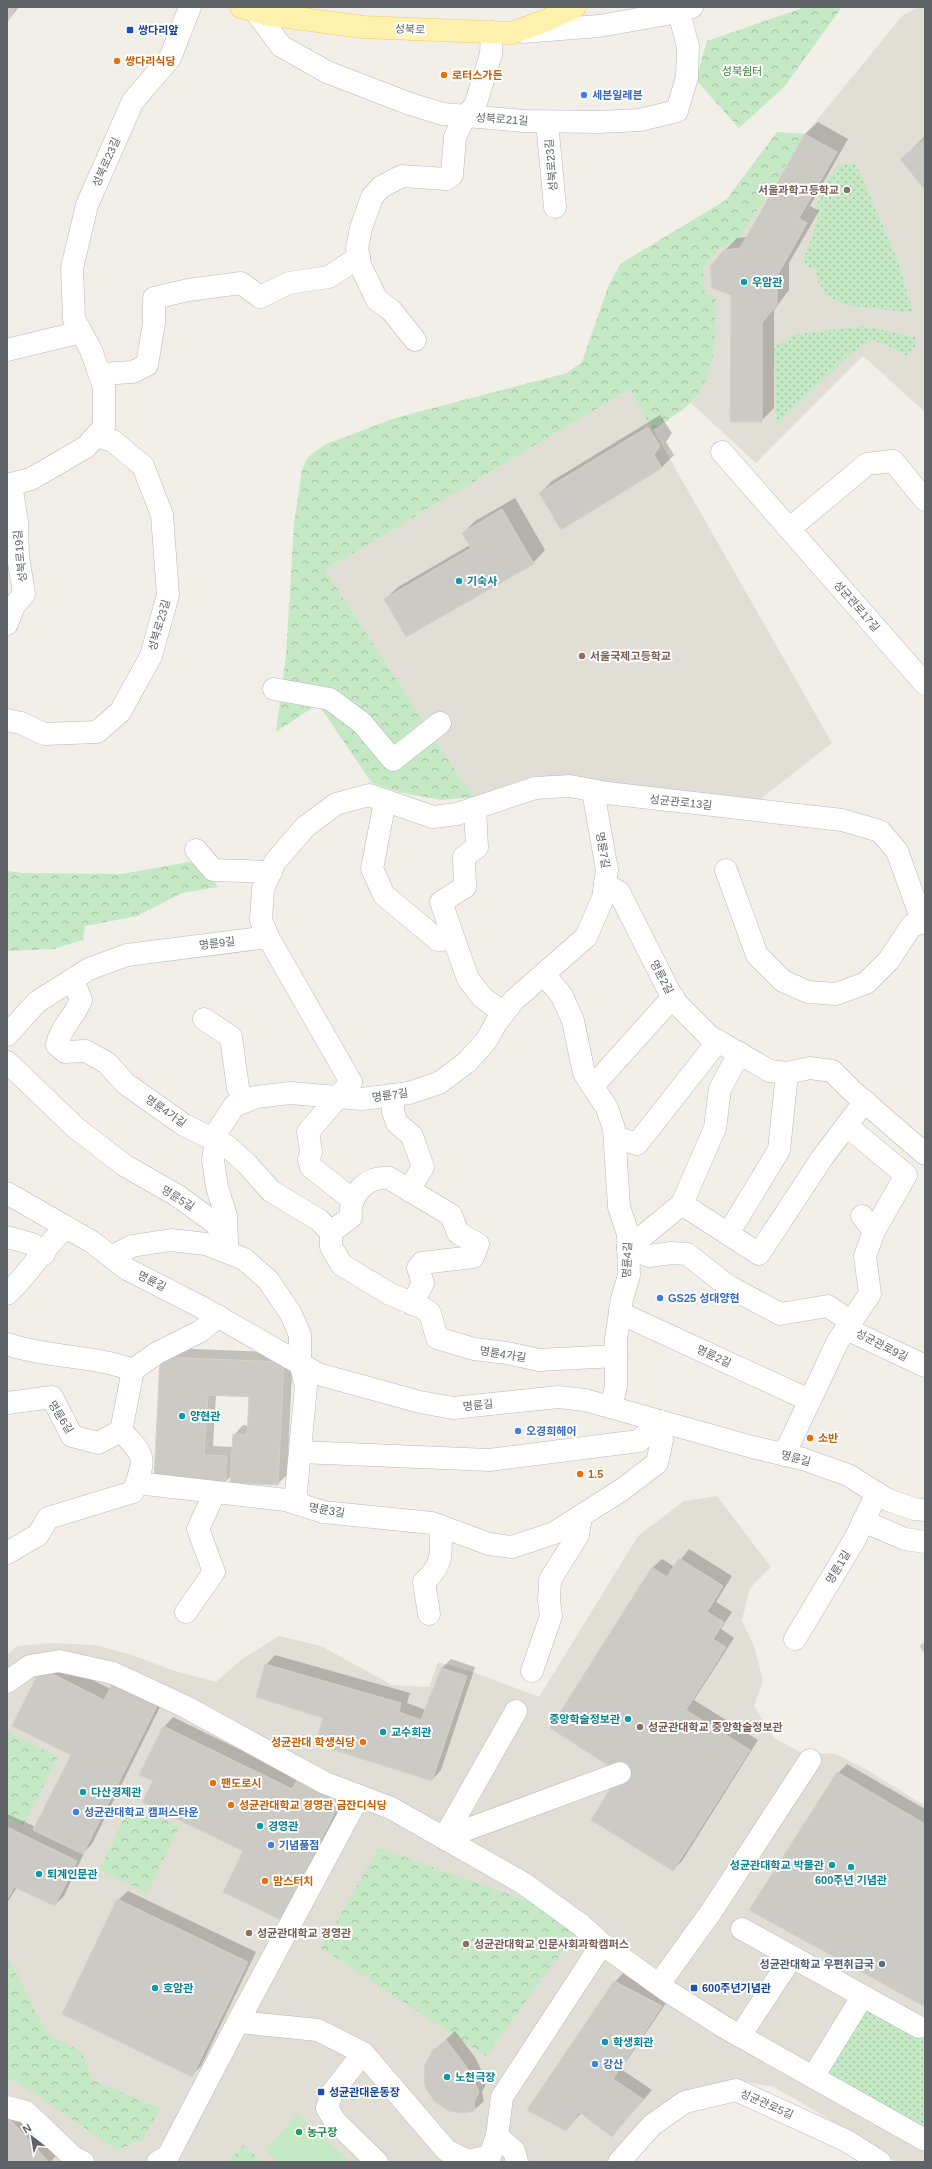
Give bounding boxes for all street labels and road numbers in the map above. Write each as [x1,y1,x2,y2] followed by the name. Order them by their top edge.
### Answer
[395,22,425,36] street label: 성북로
[475,111,529,127] street label: 성북로21길
[90,135,122,189] street label: 성북로23길
[543,138,559,192] street label: 성북로23길
[11,529,29,583] street label: 성북로19길
[832,578,882,634] street label: 성균관로17길
[146,598,172,652] street label: 성북로23길
[649,793,713,811] street label: 성균관로13길
[594,831,612,869] street label: 명륜7길
[198,935,236,951] street label: 명륜9길
[648,958,676,996] street label: 명륜2길
[371,1087,409,1103] street label: 명륜7길
[143,1093,189,1129] street label: 명륜4가길
[159,1183,197,1213] street label: 명륜5길
[620,1242,634,1278] street label: 명륜4길
[136,1269,168,1293] street label: 명륜길
[854,1327,910,1363] street label: 성균관로9길
[695,1343,733,1369] street label: 명륜2길
[479,1344,527,1364] street label: 명륜4가길
[462,1397,494,1413] street label: 명륜길
[46,1398,76,1436] street label: 명륜6길
[780,1448,812,1468] street label: 명륜길
[308,1501,346,1519] street label: 명륜3길
[823,1548,853,1586] street label: 명륜1길
[739,2087,795,2121] street label: 성균관로5길

